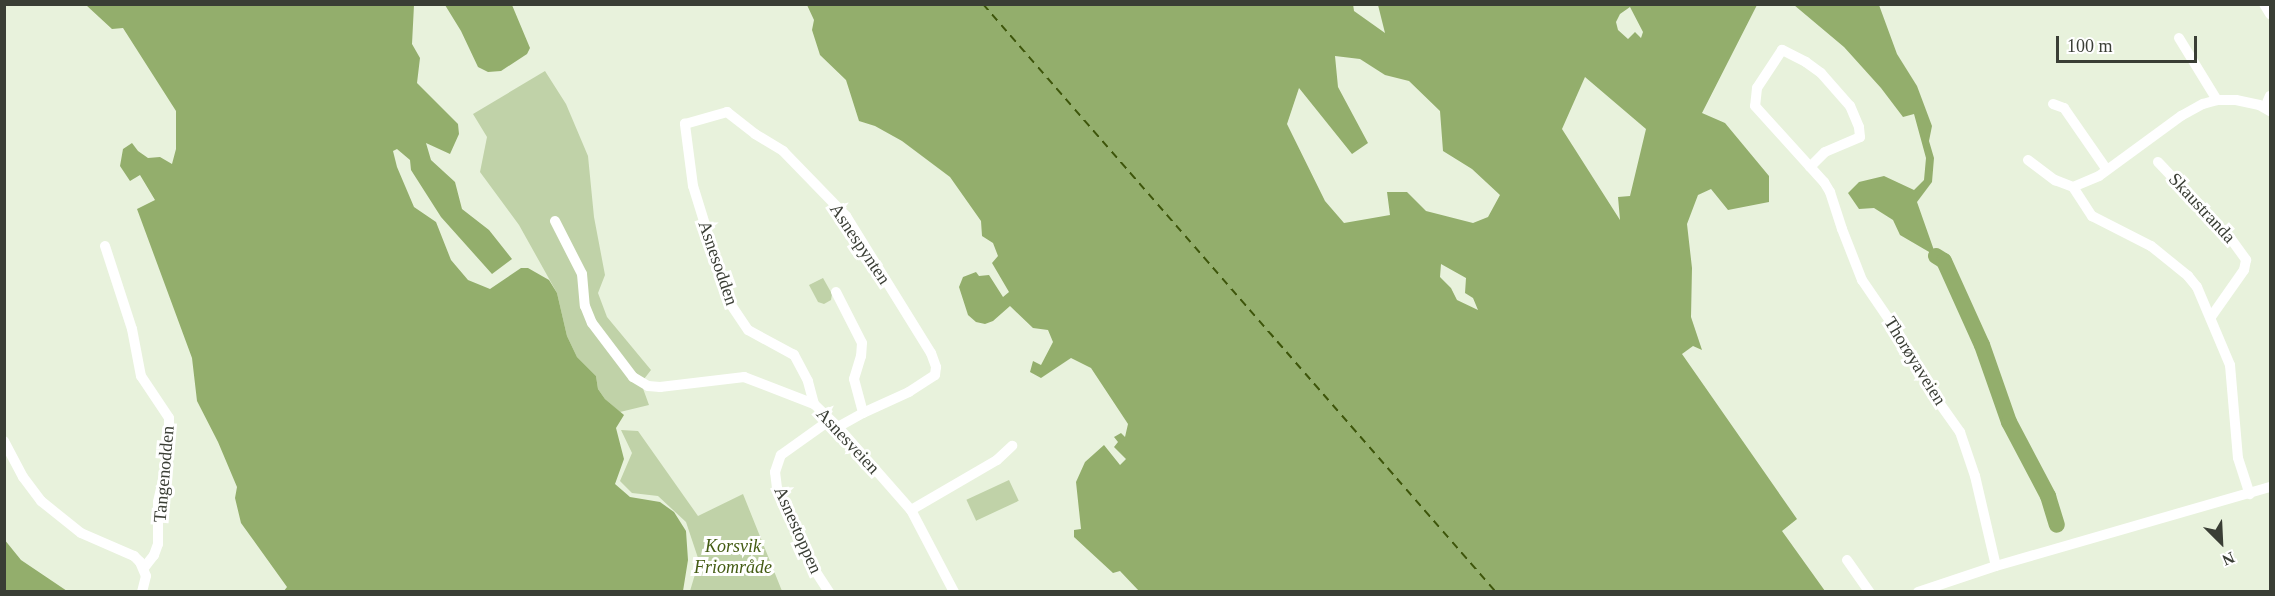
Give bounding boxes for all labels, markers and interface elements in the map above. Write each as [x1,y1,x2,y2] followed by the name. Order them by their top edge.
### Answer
[2059,24,2200,62] scale bar
[2067,36,2113,56] text: 100 m
[2164,168,2240,248] street label: Skaustranda
[825,199,895,289] street label: Asnespynten
[693,218,743,308] street label: Asnesodden
[1879,313,1951,409] street label: Thorøyaveien
[812,403,884,479] street label: Asnesveien
[149,425,179,523] street label: Tangenodden
[769,483,827,577] street label: Asnestoppen
[2191,512,2251,572] north arrow
[694,536,772,578] park label: Korsvik Friområde
[2220,549,2237,569] text: N

